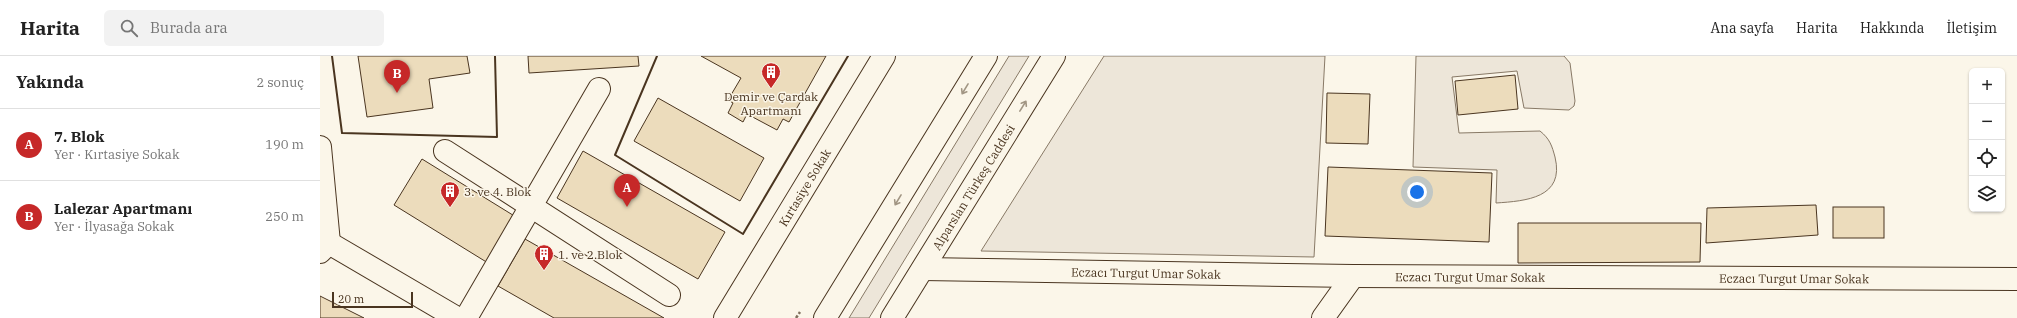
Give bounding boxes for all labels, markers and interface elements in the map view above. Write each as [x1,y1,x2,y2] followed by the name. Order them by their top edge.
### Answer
[104,10,384,46] search box
[20,16,80,40] text: Harita
[118,17,140,39] icon: search
[150,18,228,37] text: Burada ara
[1710,19,1774,37] text: Ana sayfa
[1796,19,1838,37] text: Harita
[1860,19,1925,37] text: Hakkında
[1947,19,1997,37] text: İletişim
[384,60,410,93] pin: B
[760,61,782,89] building icon: Demir ve Çardak Apartmanı
[1969,68,2005,212] map controls
[1969,68,2005,104] button: +
[16,71,84,93] text: Yakında
[256,74,304,91] text: 2 sonuç
[961,83,969,95] one-way arrow
[724,89,818,118] place label: Demir ve Çardak Apartmanı
[1019,101,1027,112] one-way arrow
[1969,104,2005,140] button: −
[929,121,1018,253] street label: Alparslan Türkeş Caddesi
[54,127,104,146] text: 7. Blok
[24,136,34,153] text: A
[265,136,304,153] text: 190 m
[1969,140,2005,176] button: locate
[54,146,180,163] text: Yer · Kırtasiye Sokak
[775,146,834,229] street label: Kırtasiye Sokak
[614,174,640,207] pin: A
[1969,176,2005,212] button: layers
[439,180,461,208] building icon: 3. ve 4. Blok
[1407,182,1427,202] your location
[464,184,531,199] place label: 3. ve 4. Blok
[893,194,901,206] one-way arrow
[54,199,192,218] text: Lalezar Apartmanı
[24,208,34,225] text: B
[265,208,304,225] text: 250 m
[54,218,174,235] text: Yer · İlyasağa Sokak
[533,243,555,271] building icon: 1. ve 2.Blok
[558,247,623,262] place label: 1. ve 2.Blok
[1071,264,1221,281] street label: Eczacı Turgut Umar Sokak
[1395,269,1545,284] street label: Eczacı Turgut Umar Sokak
[1719,270,1869,286] street label: Eczacı Turgut Umar Sokak
[332,290,413,309] scale bar
[338,292,364,306] text: 20 m

